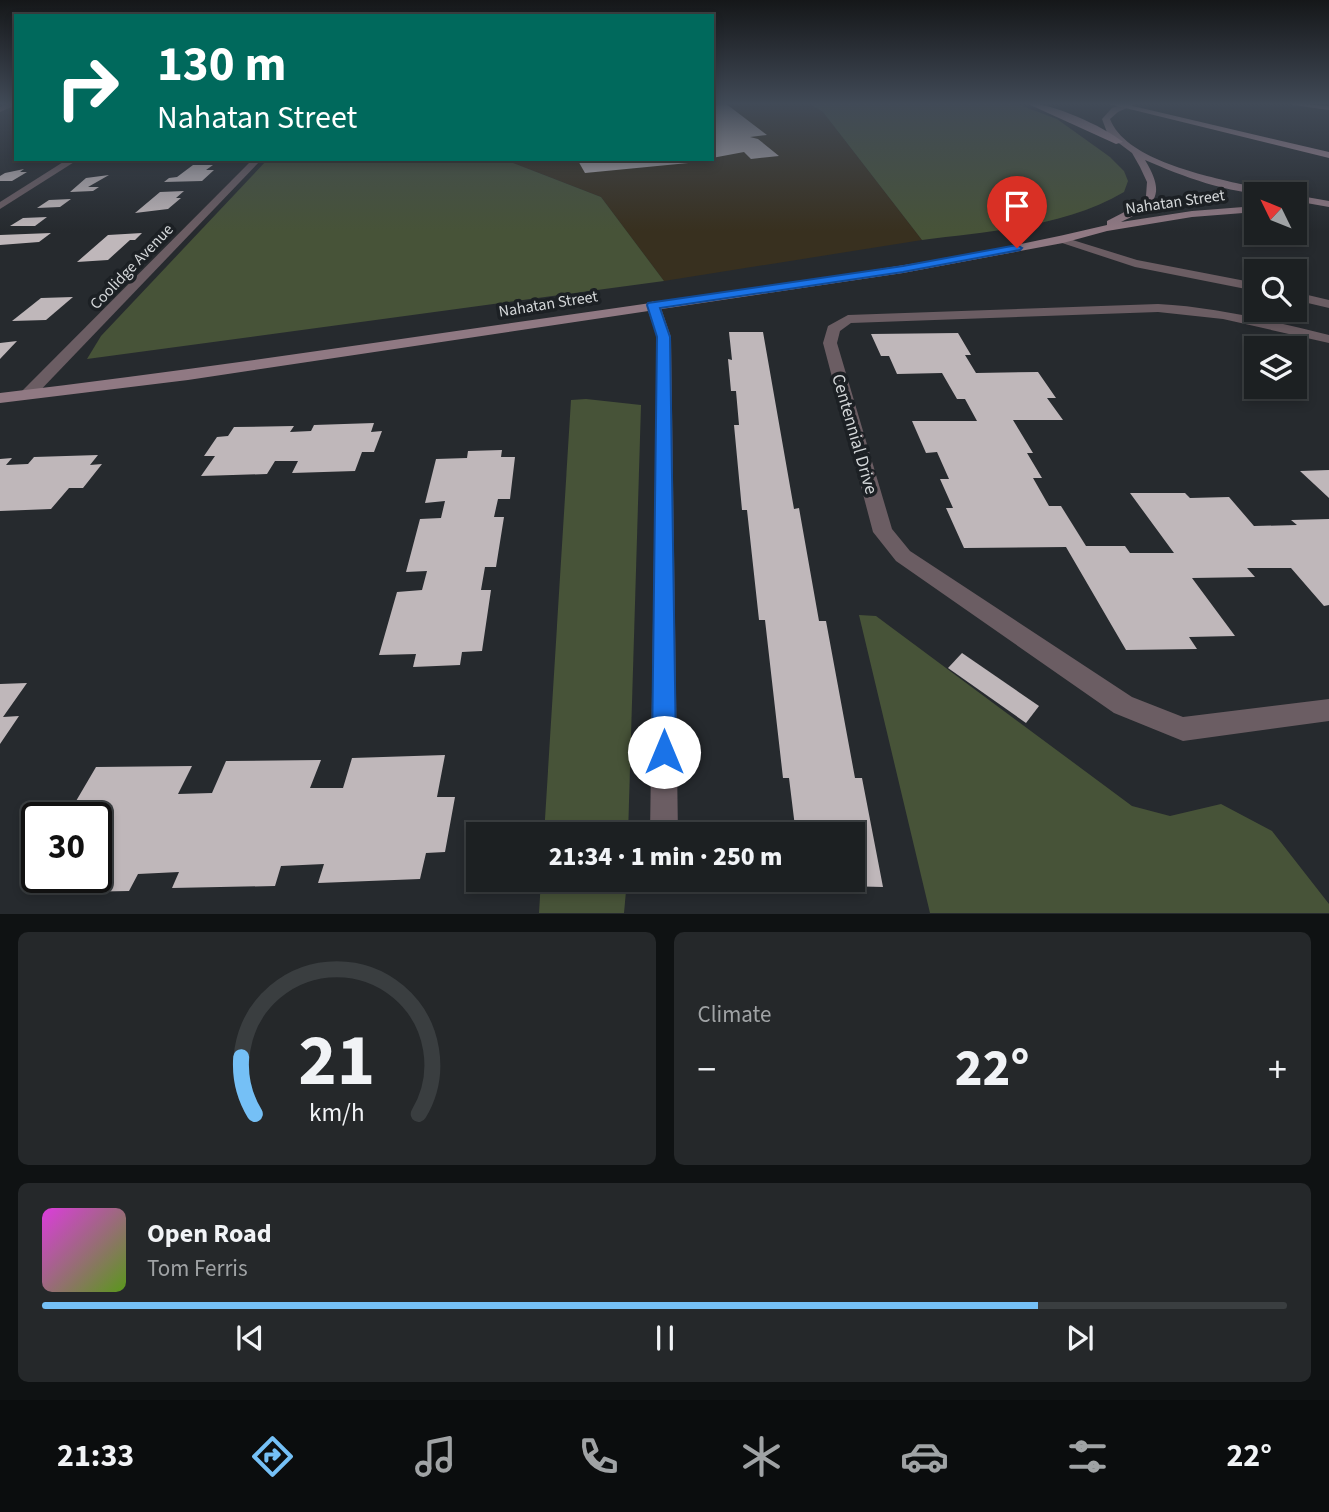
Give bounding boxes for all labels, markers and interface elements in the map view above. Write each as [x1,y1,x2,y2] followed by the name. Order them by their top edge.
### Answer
[157,30,286,100] text: 130 m
[42,42,133,133] icon: right
[157,95,357,141] text: Nahatan Street
[987,176,1047,248] pin
[1244,182,1307,245] north arrow
[1244,182,1307,399] map controls
[1124,184,1227,220] street label: Nahatan Street
[998,187,1036,225] icon: arrive
[85,219,178,315] street label: Coolidge Avenue
[1244,259,1307,322] button: search
[497,285,600,323] street label: Nahatan Street
[1244,336,1307,399] button: layers
[825,371,884,497] street label: Centennial Drive
[627,715,701,789] position arrow
[21,802,112,893] speed limit sign: 30
[549,838,782,875] text: 21:34 · 1 min · 250 m
[698,998,771,1031] text: Climate
[298,1010,375,1114] text: 21
[955,1032,1030,1106] text: 22°
[698,1043,716,1097] text: −
[1268,1043,1287,1097] text: +
[309,1095,365,1131] text: km/h
[147,1215,272,1252] text: Open Road
[147,1252,248,1285] text: Tom Ferris
[231,1319,269,1357] icon: previous
[646,1319,684,1357] icon: pause
[1061,1319,1099,1357] icon: next
[248,1432,297,1481] icon: directions
[411,1432,460,1481] icon: music
[574,1432,623,1481] icon: phone
[737,1432,786,1481] icon: climate
[900,1432,949,1481] icon: car
[1063,1432,1112,1481] icon: filters
[57,1433,134,1479] text: 21:33
[1226,1433,1272,1479] text: 22°

